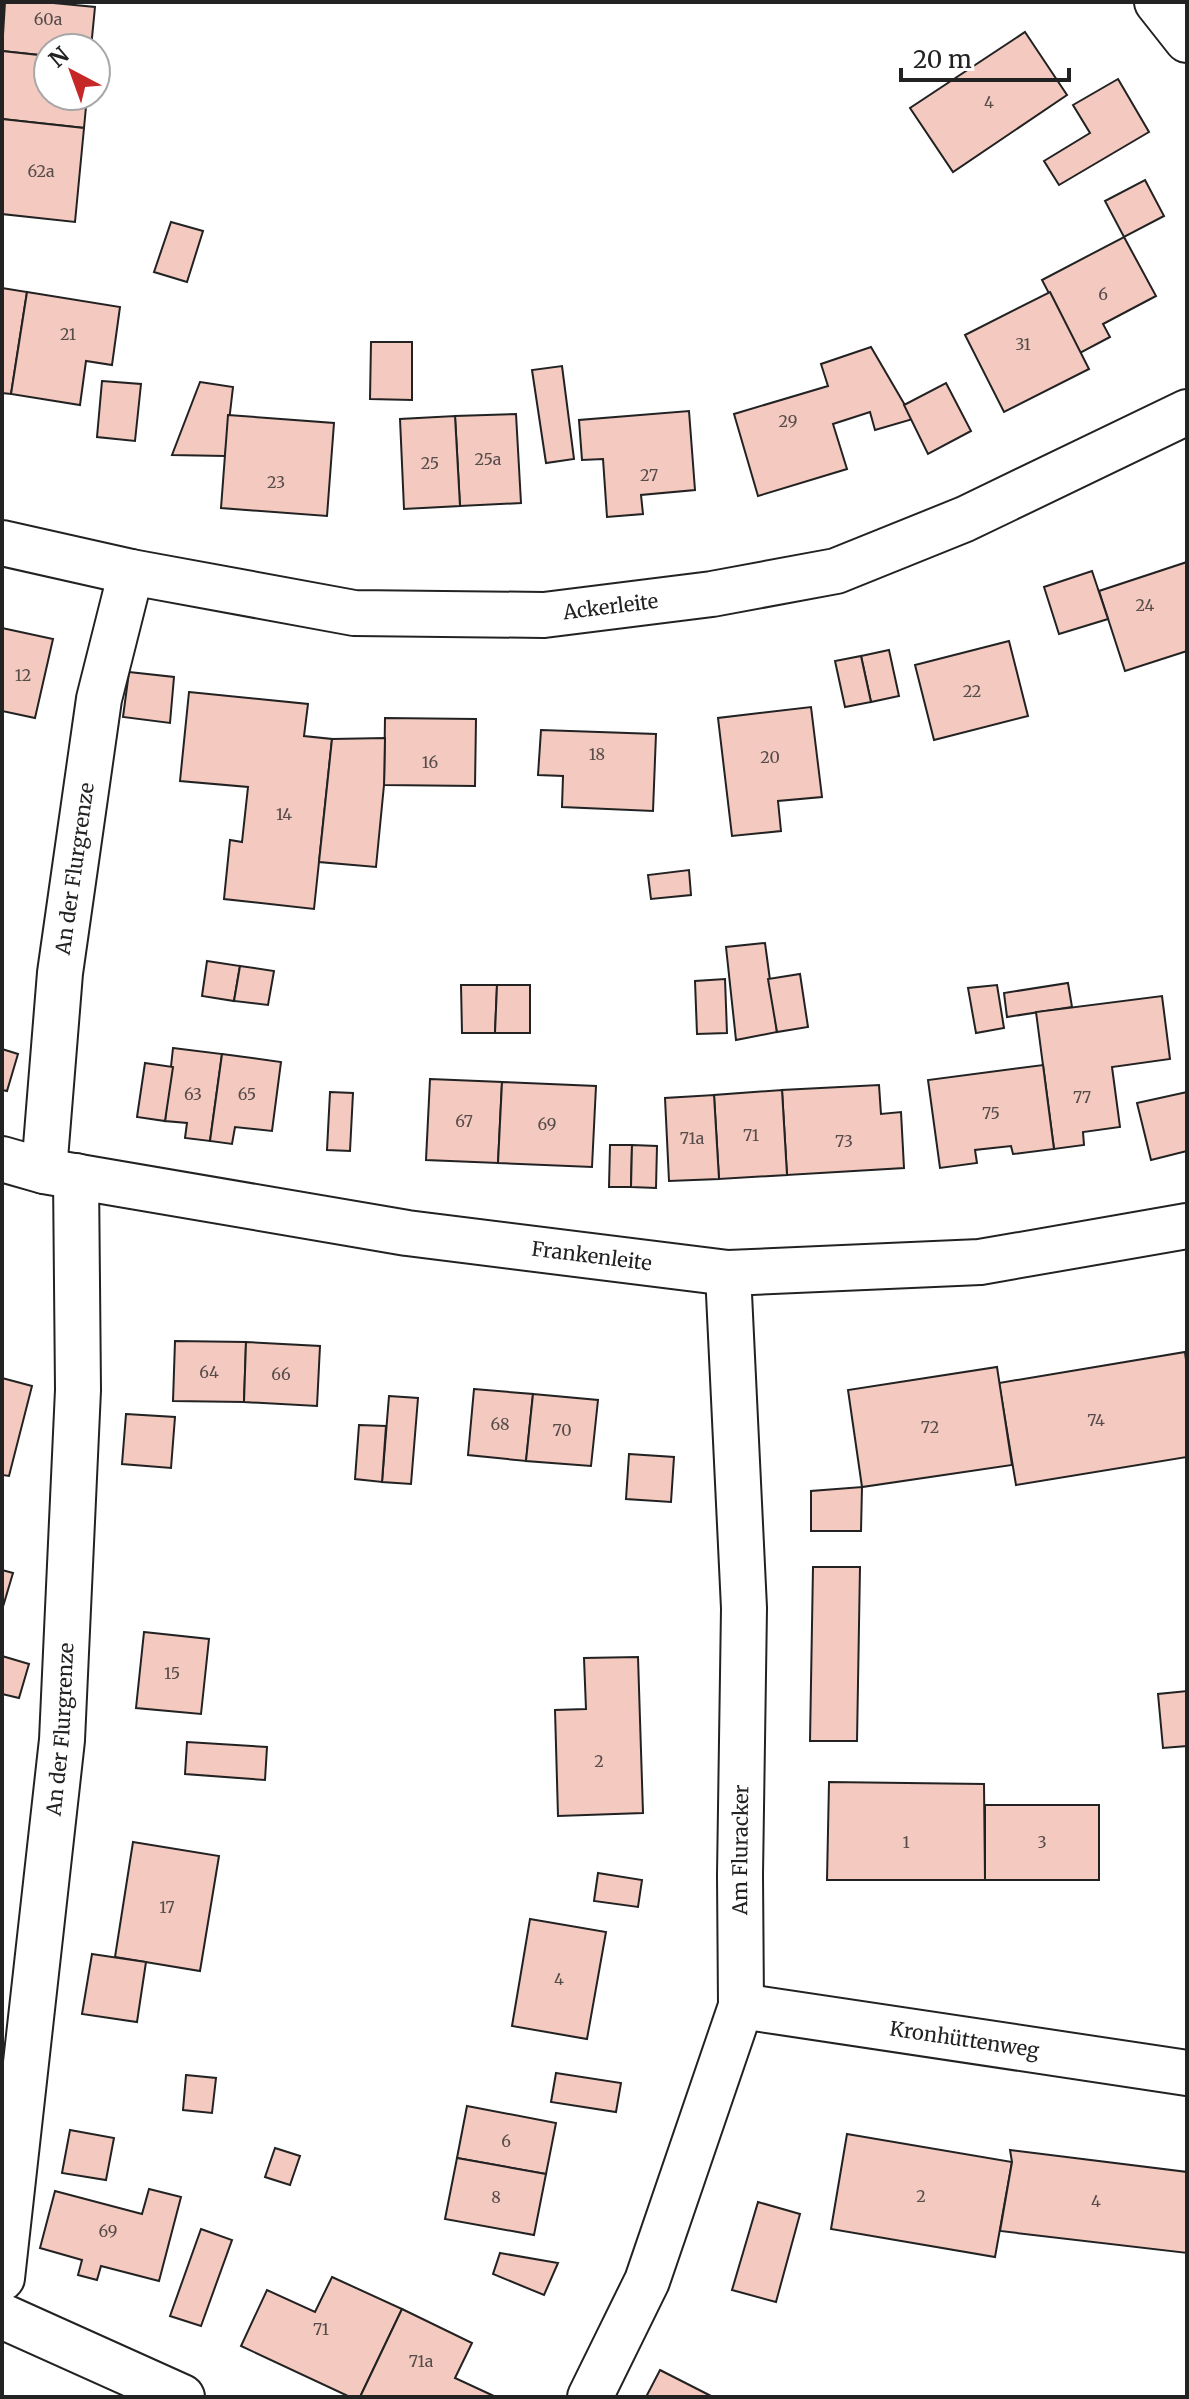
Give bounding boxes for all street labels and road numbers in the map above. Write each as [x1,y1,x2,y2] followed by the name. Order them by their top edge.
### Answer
[560,588,659,625] street label: Ackerleite
[50,781,99,957] street label: An der Flurgrenze
[530,1236,653,1275] street label: Frankenleite
[41,1642,78,1818] street label: An der Flurgrenze
[727,1784,753,1916] street label: Am Fluracker
[888,2016,1041,2063] street label: Kronhüttenweg

